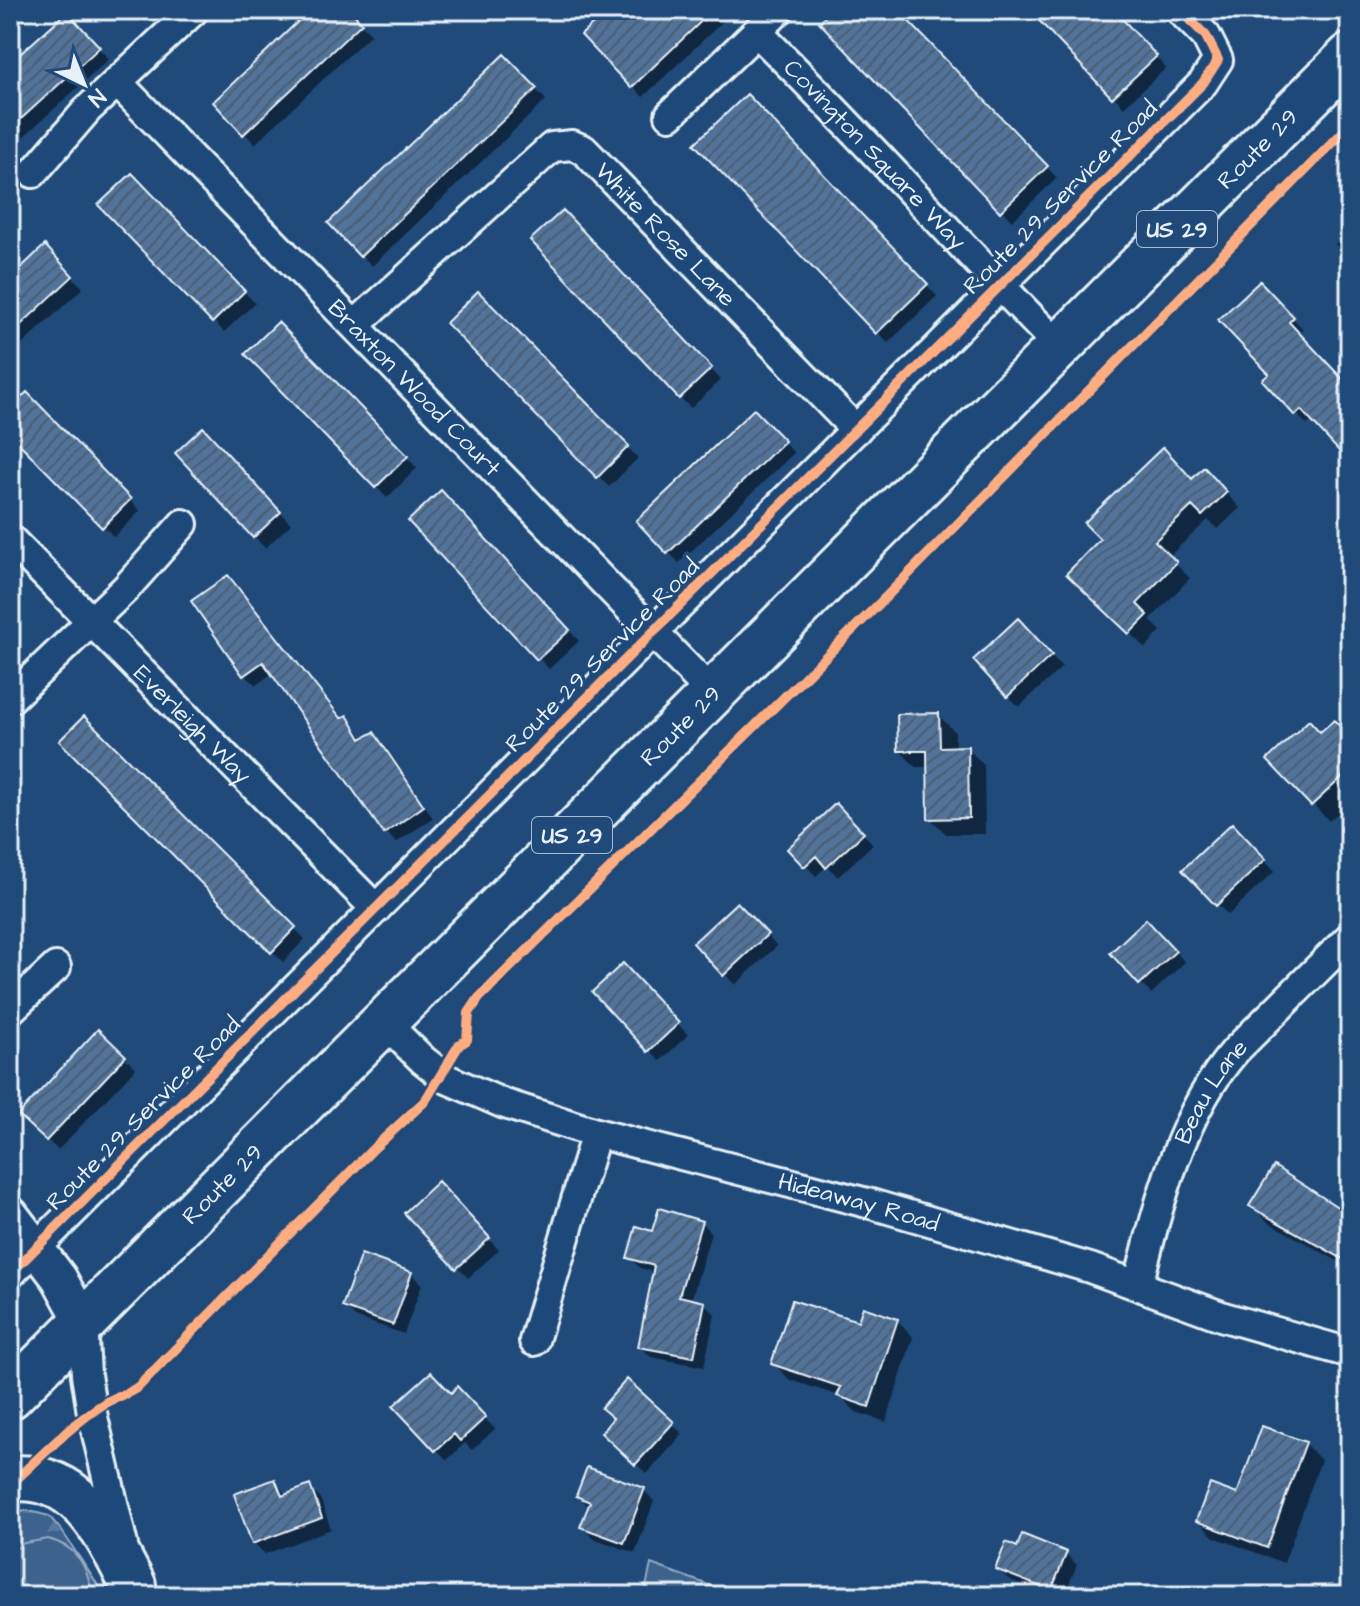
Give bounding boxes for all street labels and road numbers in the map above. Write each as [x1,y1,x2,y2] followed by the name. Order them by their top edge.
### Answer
[776,52,974,258] street label: Covington Square Way
[956,93,1166,303] street label: Route 29 Service Road
[1210,101,1306,198] street label: Route 29
[587,155,743,315] street label: White Rose Lane
[1137,211,1217,247] road number: US 29
[319,292,509,485] street label: Braxton Wood Court
[499,552,705,758] street label: Route 29 Service Road
[125,657,259,792] street label: Everleigh Way
[634,680,726,772] street label: Route 29
[532,817,612,853] road number: US 29
[40,1010,246,1216] street label: Route 29 Service Road
[1166,1032,1256,1150] street label: Beau Lane
[176,1139,268,1231] street label: Route 29
[775,1165,943,1241] street label: Hideaway Road

